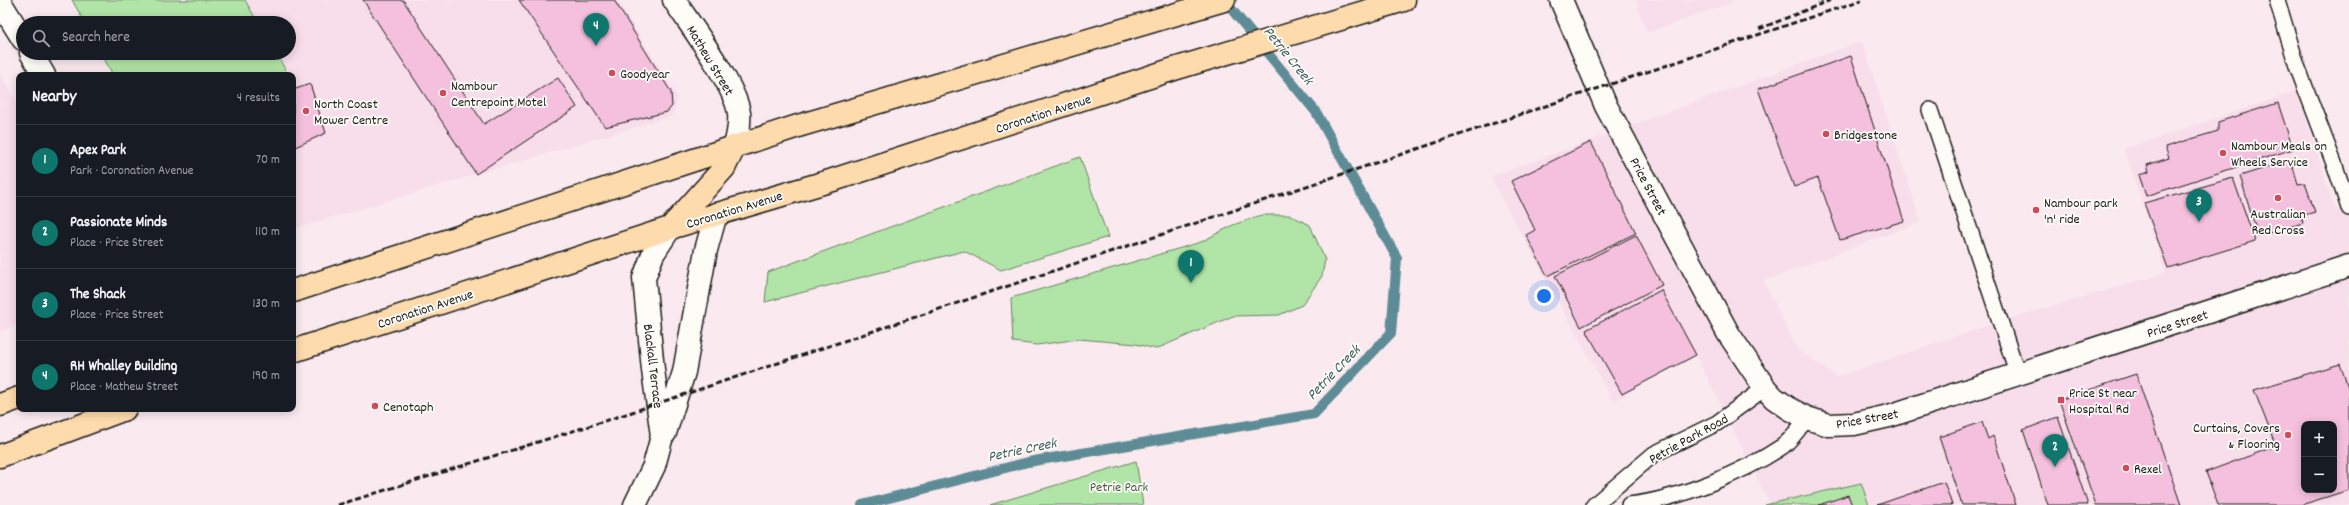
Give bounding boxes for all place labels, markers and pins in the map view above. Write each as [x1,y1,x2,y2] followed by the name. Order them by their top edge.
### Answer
[583,13,609,46] pin: 4
[620,65,670,85] place label: Goodyear
[607,68,617,78] marker: Goodyear
[451,77,547,113] place label: Nambour Centrepoint Motel
[438,88,448,98] marker: Nambour Centrepoint Motel
[314,95,388,131] place label: North Coast Mower Centre
[301,106,311,116] marker: North Coast Mower Centre
[1834,126,1897,146] place label: Bridgestone
[1821,129,1831,139] marker: Bridgestone
[2231,137,2327,173] place label: Nambour Meals on Wheels Service
[2218,148,2228,158] marker: Nambour Meals on Wheels Service
[2186,189,2212,222] pin: 3
[2273,193,2283,203] marker: Australian Red Cross
[2044,194,2118,230] place label: Nambour park 'n' ride
[2031,205,2041,215] marker: Nambour park 'n' ride
[2250,205,2306,241] place label: Australian Red Cross
[1178,250,1204,283] pin: 1
[2069,384,2138,420] place label: Price St near Hospital Rd
[2056,395,2066,405] marker: Price St near Hospital Rd
[383,398,433,418] place label: Cenotaph
[370,401,380,411] marker: Cenotaph
[2193,419,2280,455] place label: Curtains, Covers & Flooring
[2283,430,2293,440] marker: Curtains, Covers & Flooring
[2042,434,2068,467] pin: 2
[2134,460,2162,480] place label: Rexel
[2121,463,2131,473] marker: Rexel

